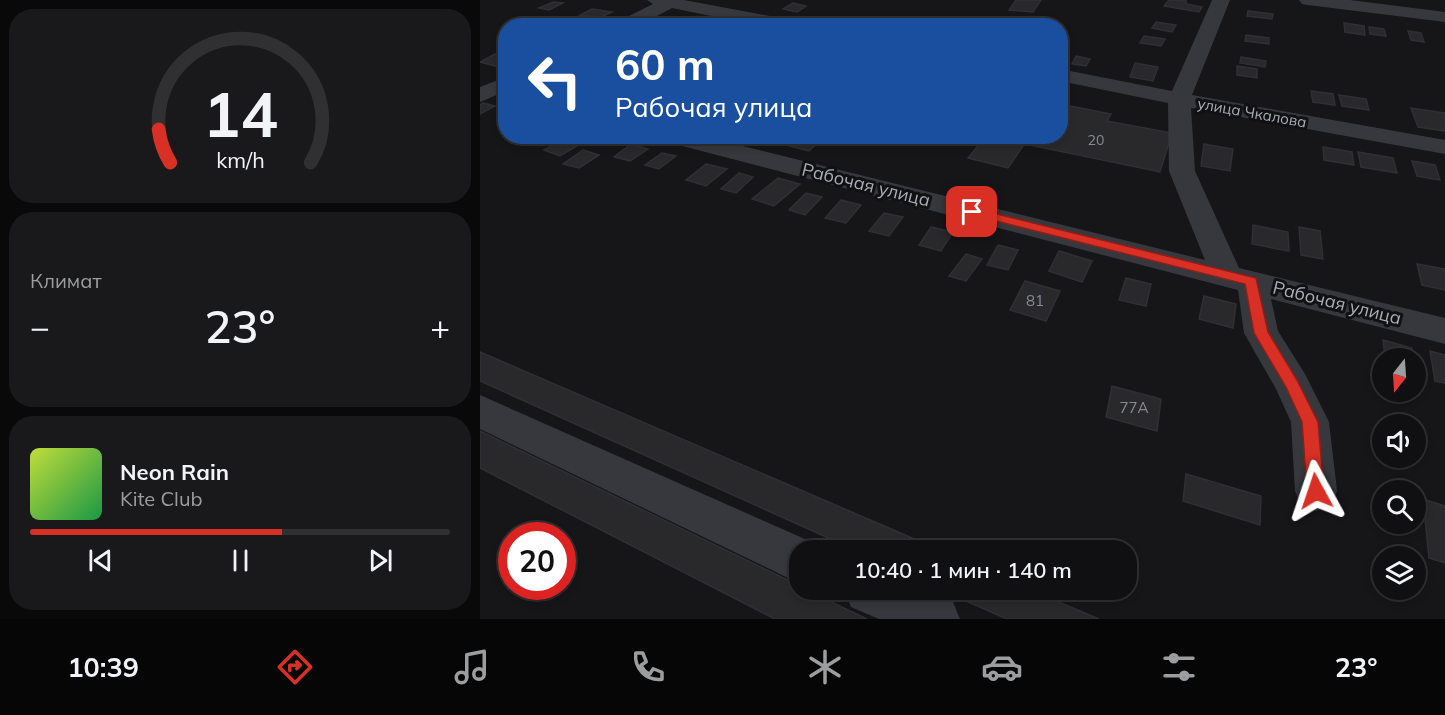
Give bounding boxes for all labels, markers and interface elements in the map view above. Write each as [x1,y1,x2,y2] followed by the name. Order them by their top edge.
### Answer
[615,38,715,91] text: 60 m
[516,42,594,120] icon: left
[203,74,277,153] text: 14
[615,90,812,124] text: Рабочая улица
[1196,94,1308,131] street label: улица Чкалова
[1088,131,1104,149] house number: 20
[216,147,264,174] text: km/h
[800,157,933,212] street label: Рабочая улица
[946,186,997,237] pin
[955,195,988,228] icon: arrive
[30,268,102,293] text: Климат
[1271,275,1404,330] street label: Рабочая улица
[1026,291,1044,310] house number: 81
[205,298,275,354] text: 23°
[30,306,50,347] text: −
[430,306,450,347] text: +
[1372,348,1426,402] north arrow
[1372,348,1426,600] map controls
[1119,398,1149,417] house number: 77А
[1372,414,1426,468] button: sound
[120,458,229,486] text: Neon Rain
[1284,459,1348,523] position arrow
[1372,480,1426,534] button: search
[120,486,202,511] text: Kite Club
[498,522,576,600] speed limit sign: 20
[84,544,117,577] icon: previous
[224,544,257,577] icon: pause
[364,544,397,577] icon: next
[1372,546,1426,600] button: layers
[854,556,1072,584] text: 10:40 · 1 мин · 140 m
[274,646,316,688] icon: directions
[451,646,493,688] icon: music
[627,646,669,688] icon: phone
[804,646,846,688] icon: climate
[981,646,1023,688] icon: car
[1158,646,1200,688] icon: filters
[67,650,139,684] text: 10:39
[1335,650,1377,684] text: 23°

